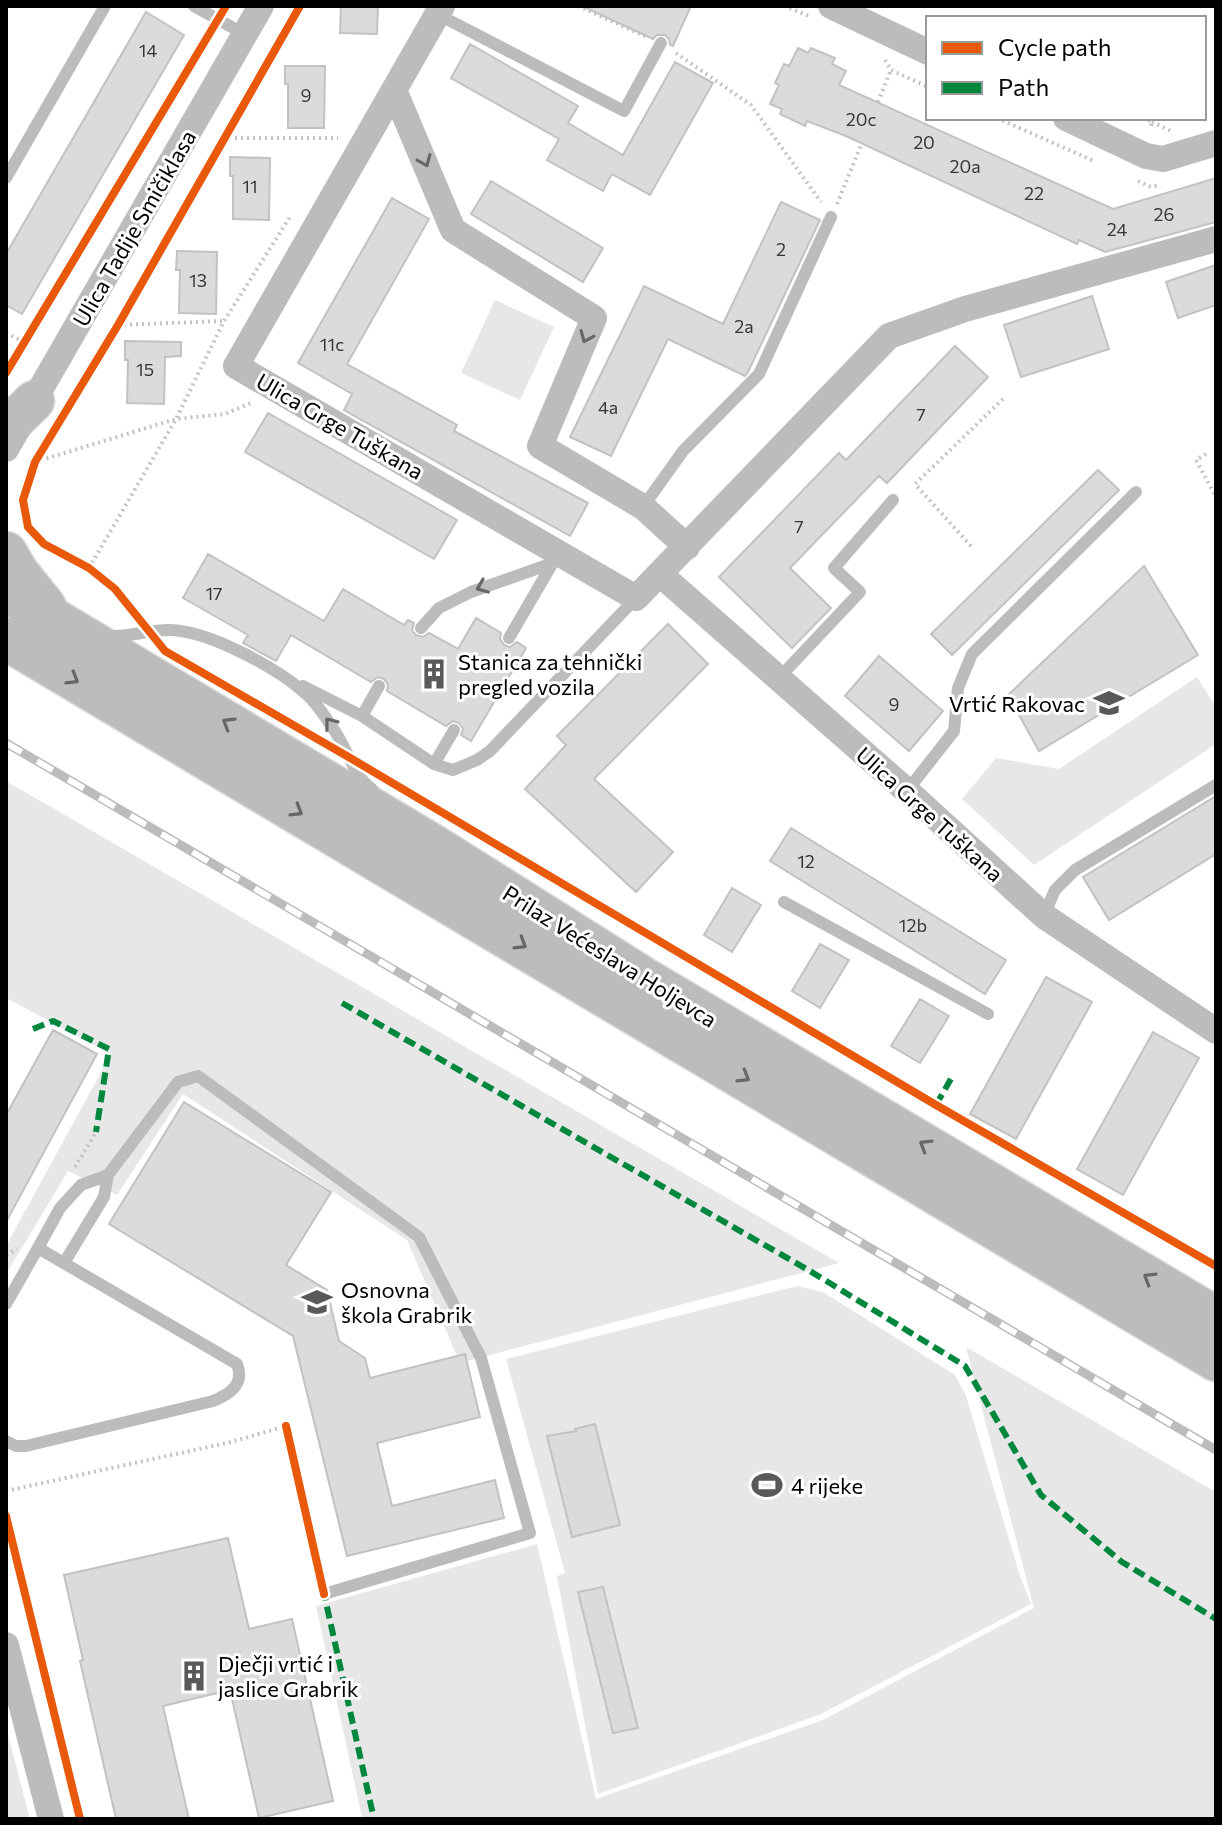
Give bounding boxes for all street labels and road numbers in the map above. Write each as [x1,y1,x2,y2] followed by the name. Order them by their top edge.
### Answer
[67,125,201,331] street label: Ulica Tadije Smičiklasa
[252,367,428,485] street label: Ulica Grge Tuškana
[851,741,1009,887] street label: Ulica Grge Tuškana
[498,879,722,1033] street label: Prilaz Većeslava Holjevca

